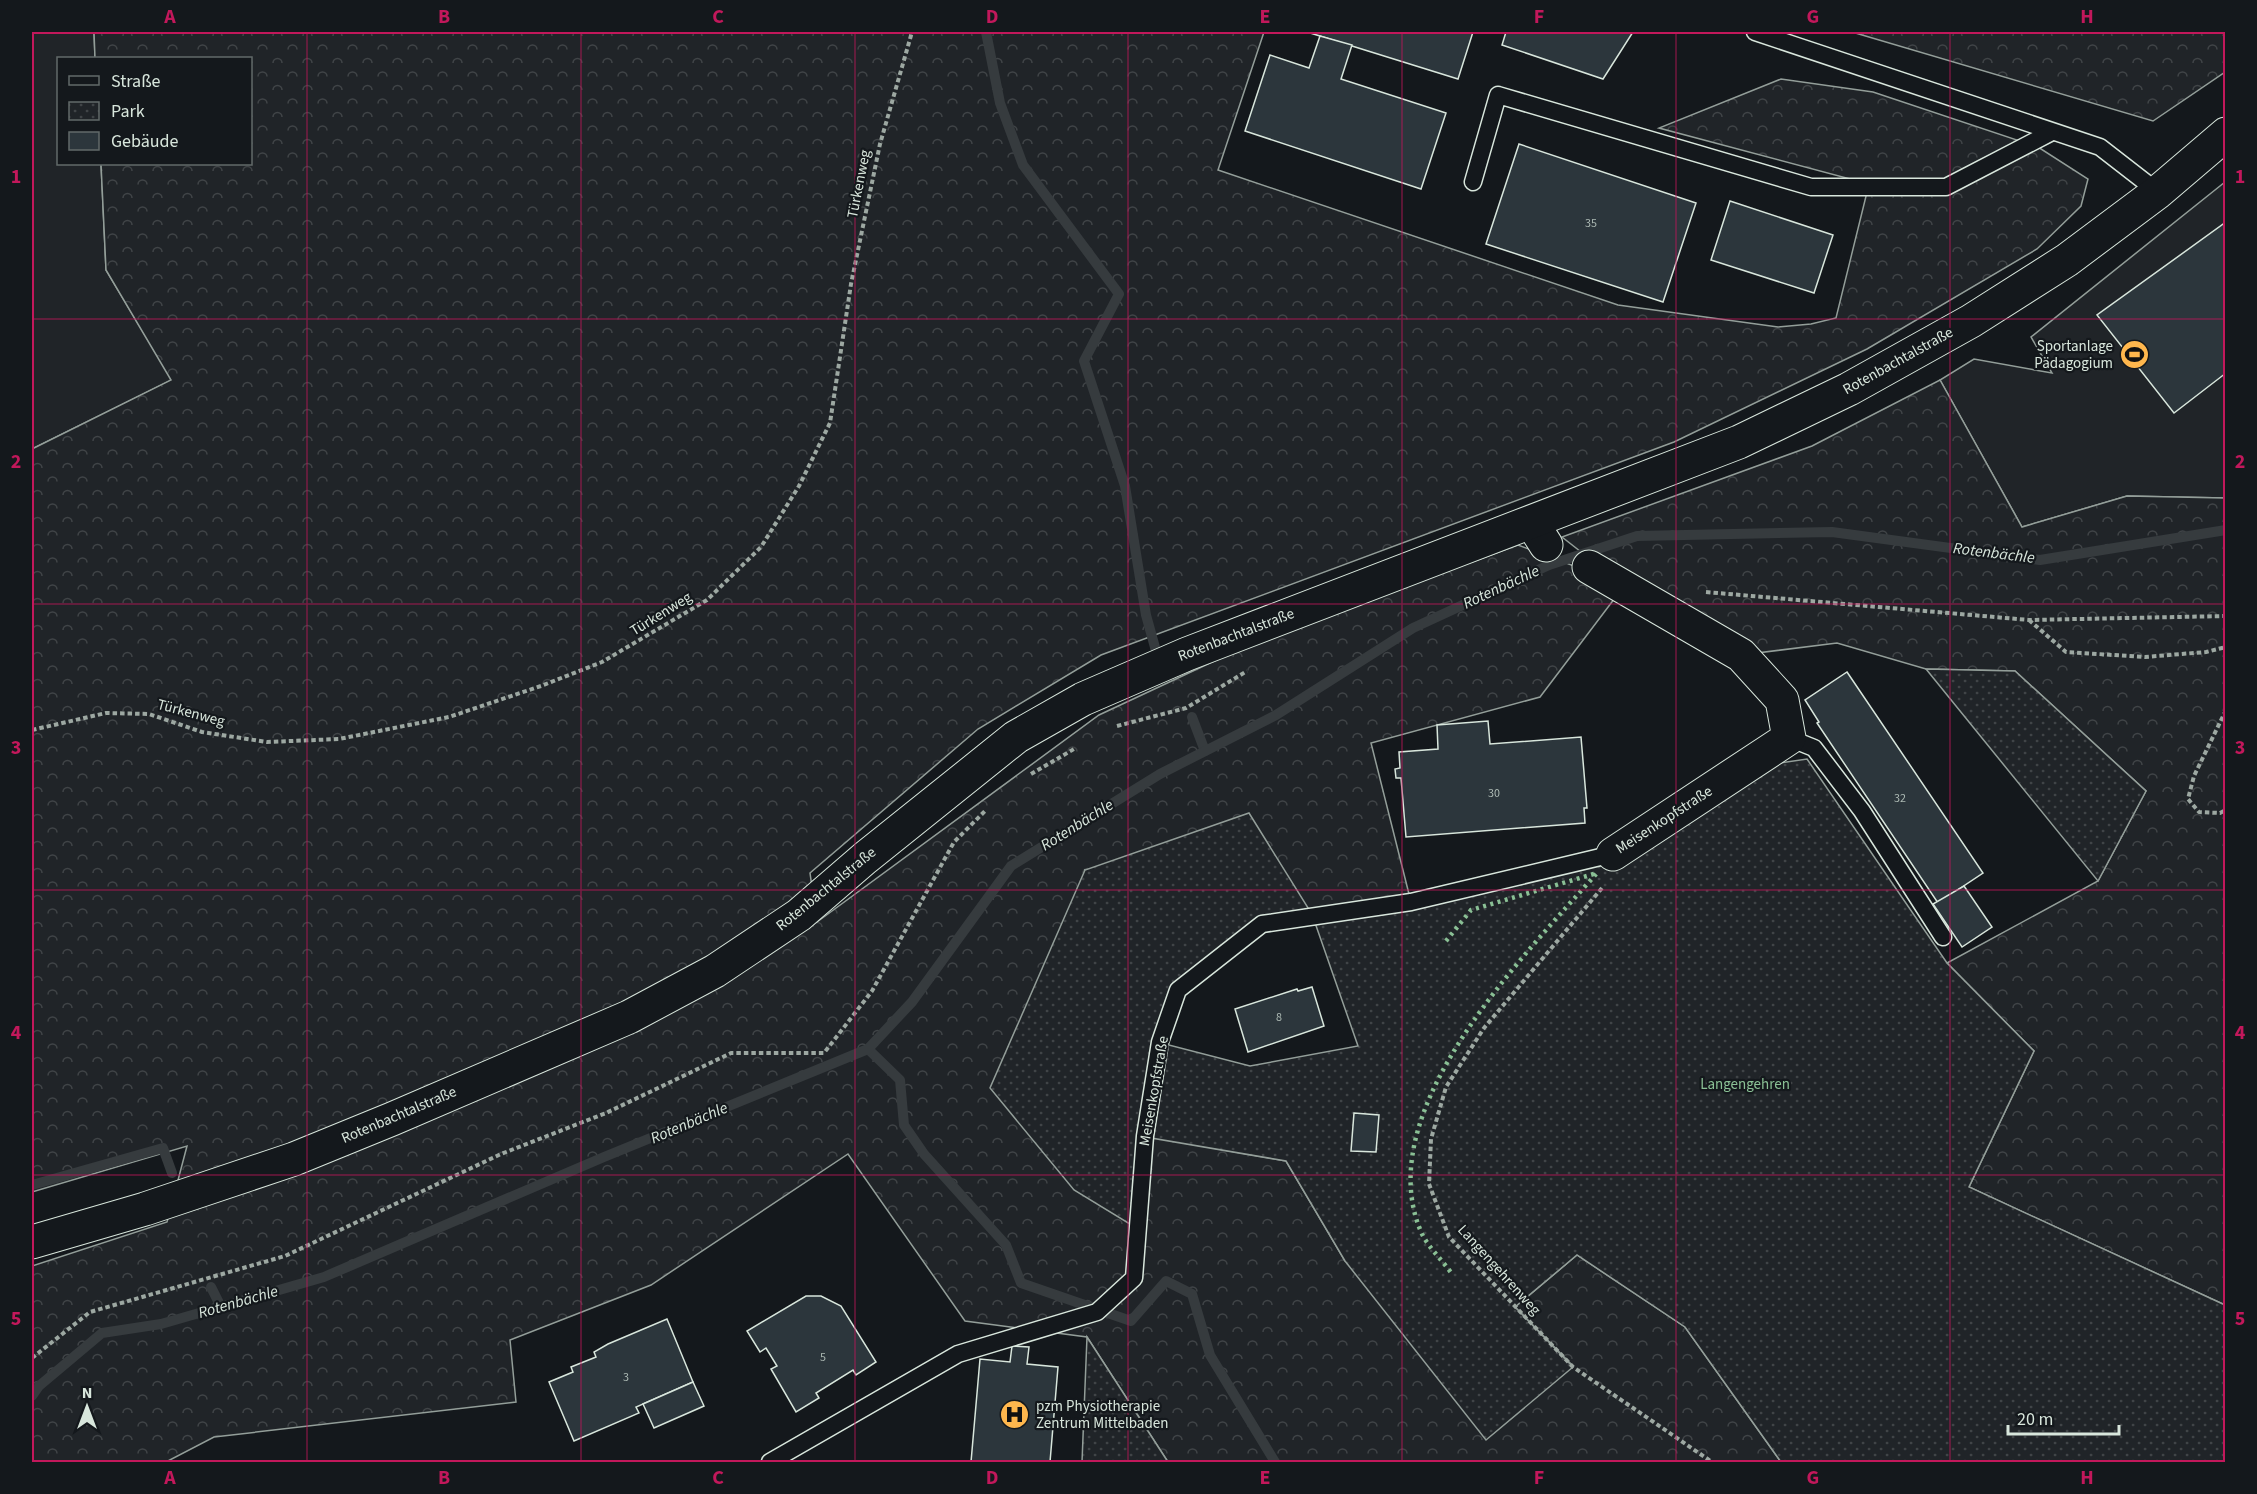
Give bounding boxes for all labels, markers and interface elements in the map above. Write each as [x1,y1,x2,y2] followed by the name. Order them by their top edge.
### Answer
[163,3,176,31] text: A
[438,3,450,31] text: B
[712,3,724,31] text: C
[986,3,998,31] text: D
[1260,3,1270,31] text: E
[1534,3,1544,31] text: F
[1807,3,1819,31] text: G
[2080,3,2094,31] text: H
[57,57,252,165] legend
[111,69,161,94] text: Straße
[111,99,145,124] text: Park
[111,129,179,154] text: Gebäude
[842,148,876,220] street label: Türkenweg
[11,163,21,191] text: 1
[2235,163,2245,191] text: 1
[1585,215,1597,232] house number: 35
[1839,322,1957,400] street label: Rotenbachtalstraße
[2034,336,2113,374] place label: Sportanlage Pädagogium
[2118,339,2150,371] sports icon: Sportanlage Pädagogium
[11,448,21,476] text: 2
[2235,448,2245,476] text: 2
[1952,537,2036,569] water label: Rotenbächle
[1459,560,1543,614] water label: Rotenbächle
[626,587,696,641] street label: Türkenweg
[1175,603,1297,667] street label: Rotenbachtalstraße
[155,694,228,732] street label: Türkenweg
[11,734,21,762] text: 3
[2235,734,2245,762] text: 3
[1612,781,1716,859] street label: Meisenkopfstraße
[1488,785,1500,802] house number: 30
[1894,790,1906,807] house number: 32
[1036,794,1118,856] water label: Rotenbächle
[772,842,880,936] street label: Rotenbachtalstraße
[1276,1009,1282,1026] house number: 8
[11,1019,22,1047] text: 4
[2235,1019,2246,1047] text: 4
[1134,1034,1174,1148] street label: Meisenkopfstraße
[1700,1074,1790,1095] park label: Langengehren
[338,1081,460,1149] street label: Rotenbachtalstraße
[647,1097,731,1149] water label: Rotenbächle
[1453,1220,1546,1320] street label: Langengehrenweg
[195,1280,281,1324] water label: Rotenbächle
[11,1305,21,1333] text: 5
[2235,1305,2245,1333] text: 5
[820,1349,826,1366] house number: 5
[623,1369,629,1386] house number: 3
[57,1377,117,1437] north arrow
[82,1382,92,1404] text: N
[1036,1396,1168,1434] place label: pzm Physiotherapie Zentrum Mittelbaden
[2008,1398,2119,1436] scale bar
[999,1399,1031,1431] hospital icon: pzm Physiotherapie Zentrum Mittelbaden
[2017,1407,2053,1432] text: 20 m
[163,1464,176,1492] text: A
[438,1464,450,1492] text: B
[712,1464,724,1492] text: C
[986,1464,998,1492] text: D
[1260,1464,1270,1492] text: E
[1534,1464,1544,1492] text: F
[1807,1464,1819,1492] text: G
[2080,1464,2094,1492] text: H

